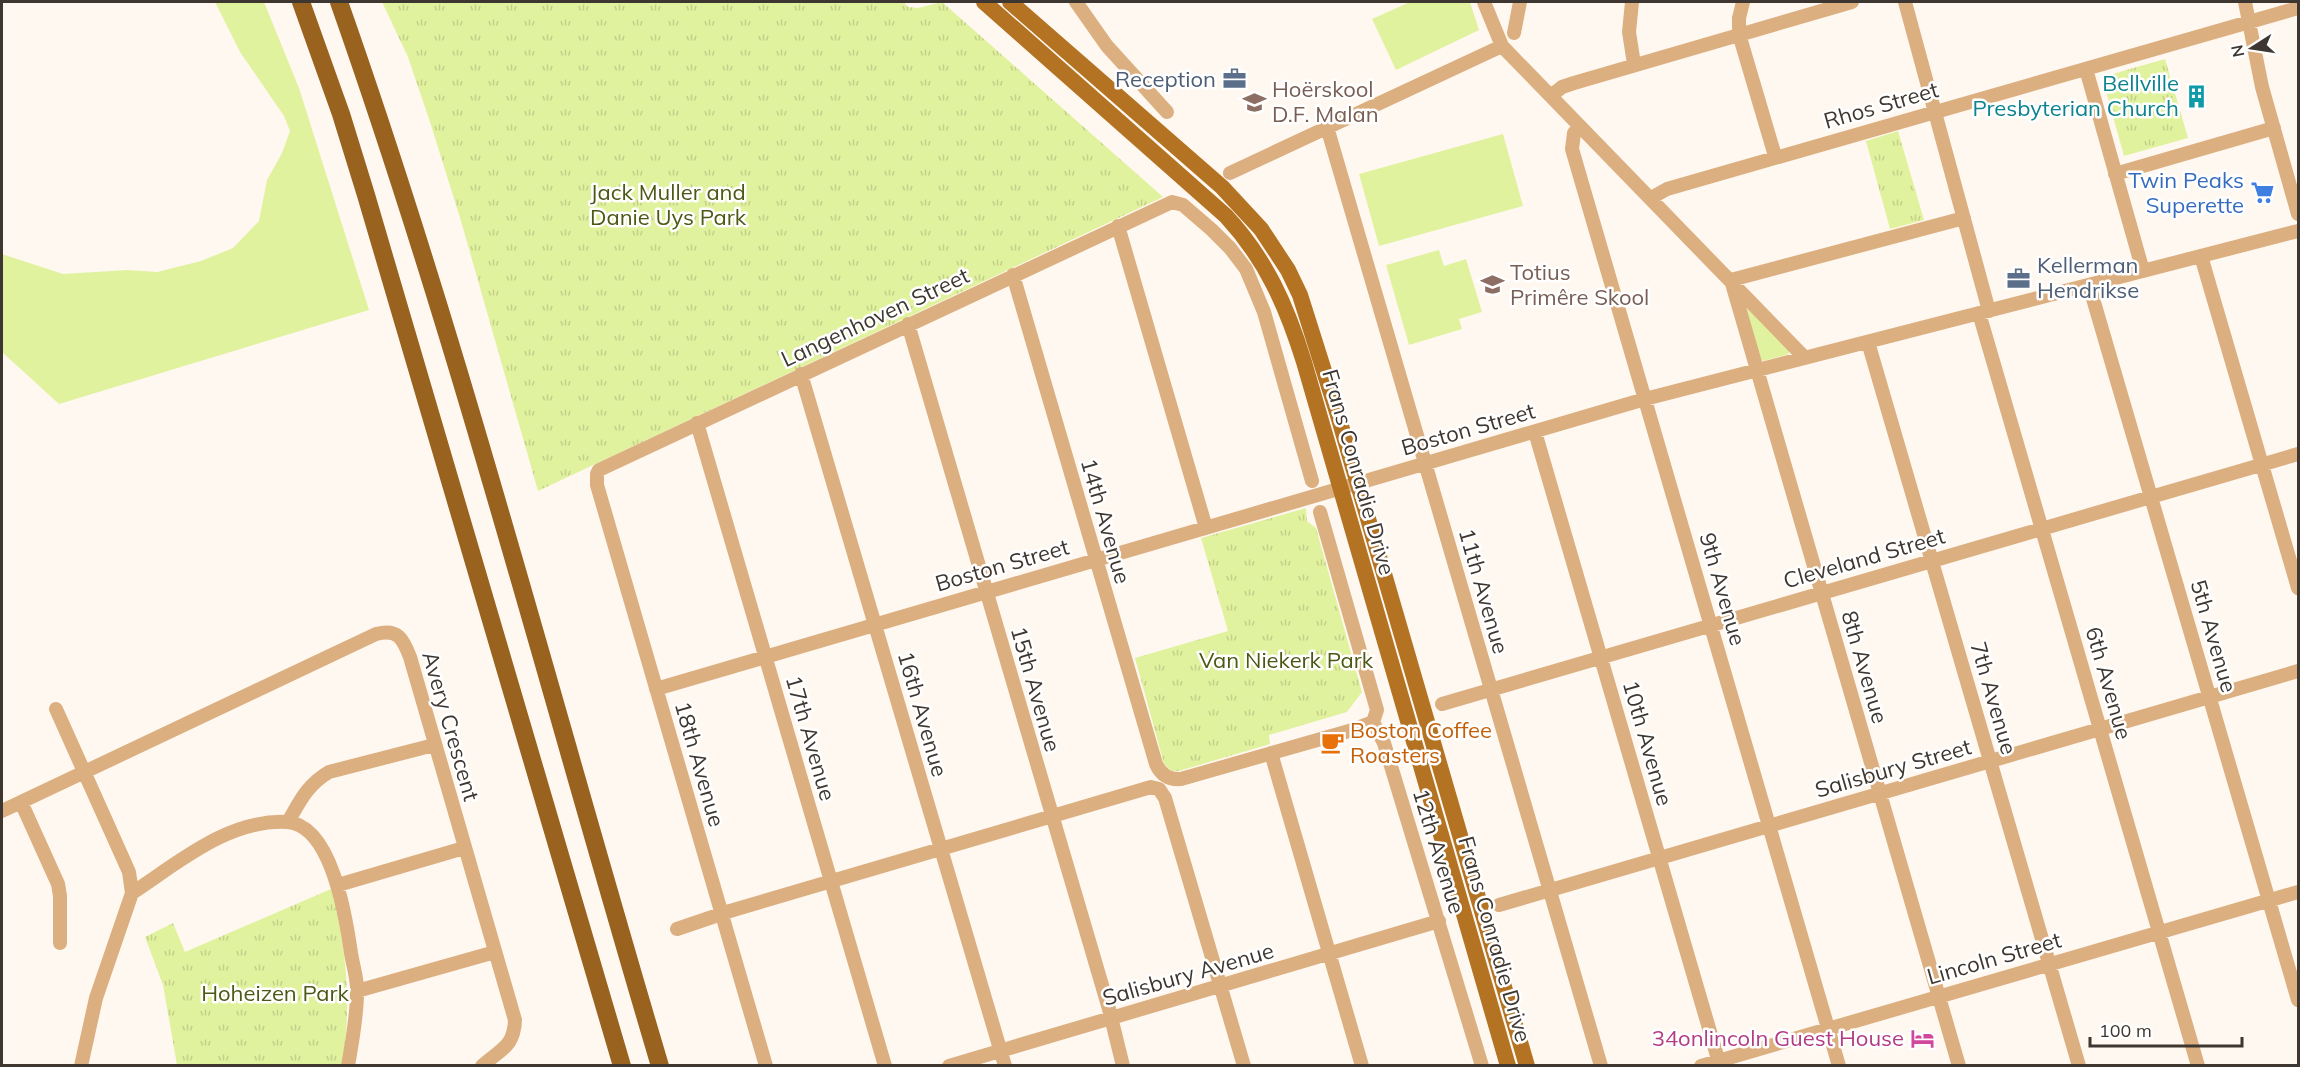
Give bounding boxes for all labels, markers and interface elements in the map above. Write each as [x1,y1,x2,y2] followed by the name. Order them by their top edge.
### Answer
[2222,18,2282,78] north arrow
[2226,43,2248,59] text: N
[1115,65,1216,93] place label: Reception
[1221,66,1247,92] office icon: Reception
[1972,69,2179,122] place label: Bellville Presbyterian Church
[1272,75,1379,128] place label: Hoërskool D.F. Malan
[1820,75,1942,135] street label: Rhos Street
[2184,83,2210,109] building icon: Bellville Presbyterian Church
[1241,89,1267,115] school or university icon: Hoërskool D.F. Malan
[2128,166,2244,219] place label: Twin Peaks Superette
[590,178,747,231] park label: Jack Muller and Danie Uys Park
[2249,180,2275,206] supermarket icon: Twin Peaks Superette
[2037,251,2139,304] place label: Kellerman Hendrikse
[1510,258,1649,311] place label: Totius Primêre Skool
[776,261,974,373] street label: Langenhoven Street
[2006,265,2032,291] office icon: Kellerman Hendrikse
[1479,272,1505,298] school or university icon: Totius Primêre Skool
[1316,366,1402,578] street label: Frans Conradie Drive
[1398,396,1538,461] street label: Boston Street
[1075,455,1137,587] street label: 14th Avenue
[1780,521,1948,594] street label: Cleveland Street
[1453,525,1515,657] street label: 11th Avenue
[1694,529,1752,649] street label: 9th Avenue
[932,532,1072,597] street label: Boston Street
[2185,576,2243,696] street label: 5th Avenue
[1836,607,1894,727] street label: 8th Avenue
[1005,623,1067,755] street label: 15th Avenue
[2080,623,2138,743] street label: 6th Avenue
[1965,638,2023,758] street label: 7th Avenue
[1199,646,1374,674] park label: Van Niekerk Park
[416,648,486,804] street label: Avery Crescent
[892,648,954,780] street label: 16th Avenue
[780,672,842,804] street label: 17th Avenue
[1617,677,1679,809] street label: 10th Avenue
[669,698,731,830] street label: 18th Avenue
[1350,716,1492,769] place label: Boston Coffee Roasters
[1319,730,1345,756] cafe icon: Boston Coffee Roasters
[1812,732,1975,804] street label: Salisbury Street
[1407,785,1471,917] street label: 12th Avenue
[1452,833,1538,1045] street label: Frans Conradie Drive
[1924,925,2065,990] street label: Lincoln Street
[1099,936,1277,1012] street label: Salisbury Avenue
[201,979,349,1007] park label: Hoheizen Park
[2090,1010,2242,1048] scale bar
[2099,1019,2152,1042] text: 100 m
[1652,1024,1904,1052] place label: 34onlincoln Guest House
[1909,1025,1935,1051] hotel icon: 34onlincoln Guest House

